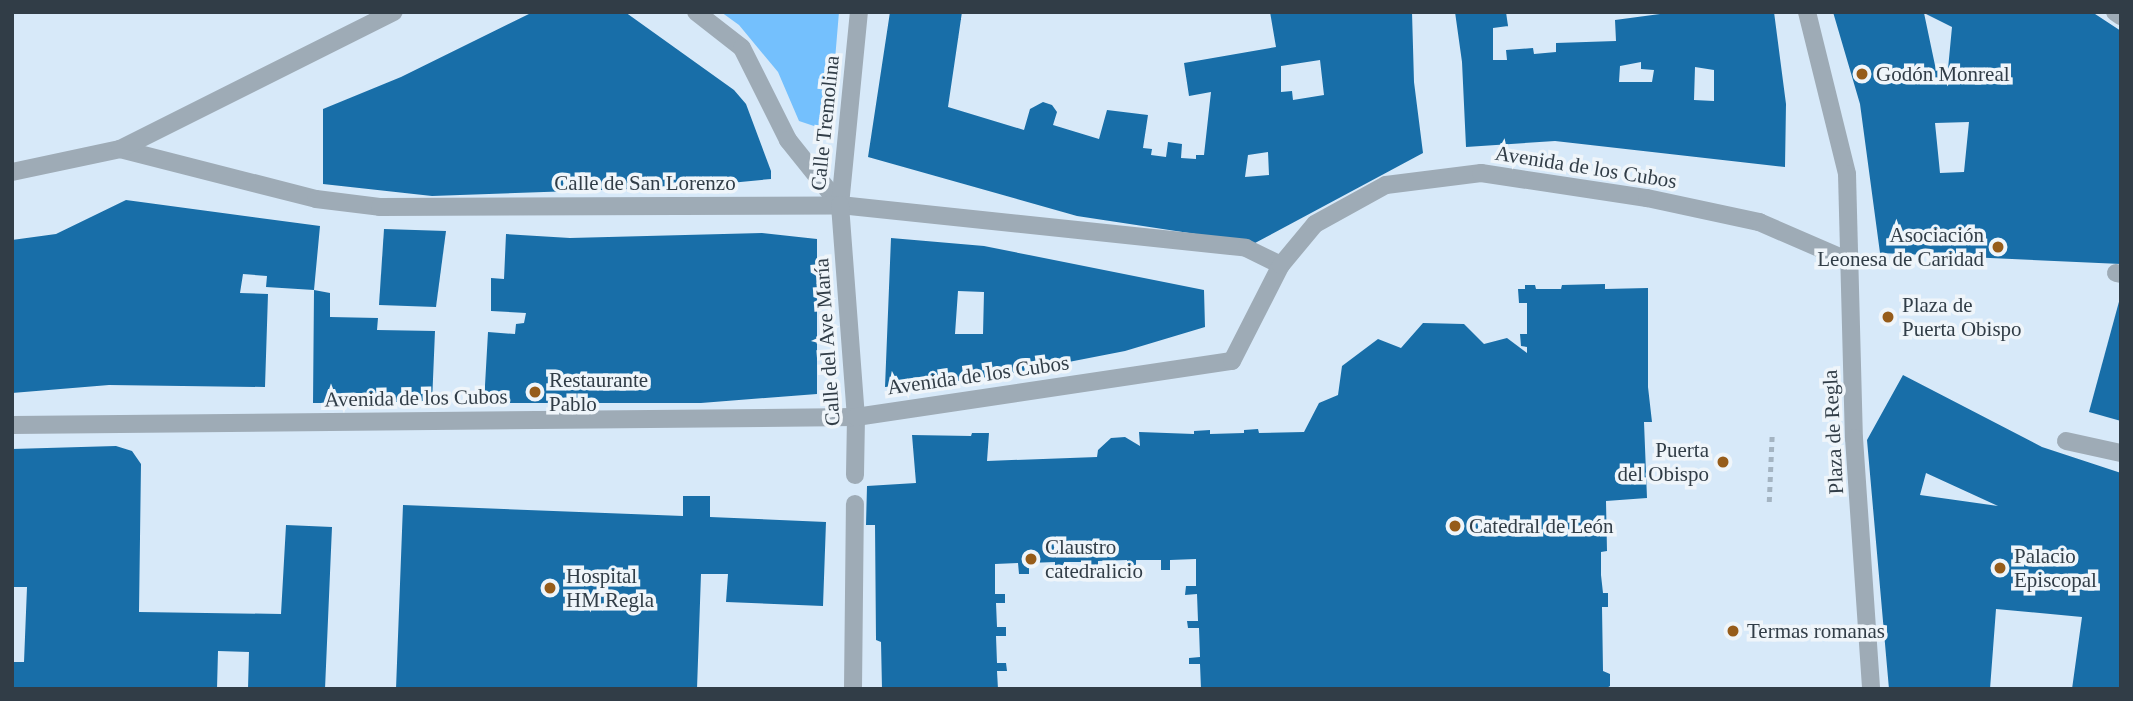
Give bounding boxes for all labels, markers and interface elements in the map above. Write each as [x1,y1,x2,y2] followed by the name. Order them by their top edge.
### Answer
[805,54,845,192] street label: Calle Tremolina
[1876,61,2010,87] place label: Godón Monreal
[1854,66,1870,82] marker: Godón Monreal
[1493,140,1679,194] street label: Avenida de los Cubos
[554,170,736,196] street label: Calle de San Lorenzo
[1817,222,1984,272] place label: Asociación Leonesa de Caridad
[1990,239,2006,255] marker: Asociación Leonesa de Caridad
[809,257,845,427] street label: Calle del Ave María
[1902,292,2022,342] place label: Plaza de Puerta Obispo
[1880,309,1896,325] marker: Plaza de Puerta Obispo
[885,350,1071,400] street label: Avenida de los Cubos
[549,367,648,417] place label: Restaurante Pablo
[1817,369,1849,495] street label: Plaza de Regla
[324,384,508,412] street label: Avenida de los Cubos
[527,384,543,400] marker: Restaurante Pablo
[1617,437,1709,487] place label: Puerta del Obispo
[1715,454,1731,470] marker: Puerta del Obispo
[1469,513,1614,539] place label: Catedral de León
[1447,518,1463,534] marker: Catedral de León
[1045,534,1143,584] place label: Claustro catedralicio
[2014,543,2097,593] place label: Palacio Episcopal
[1023,551,1039,567] marker: Claustro catedralicio
[1992,560,2008,576] marker: Palacio Episcopal
[566,563,654,613] place label: Hospital HM Regla
[540,578,560,598] marker: Hospital HM Regla
[1747,618,1885,644] place label: Termas romanas
[1725,623,1741,639] marker: Termas romanas

